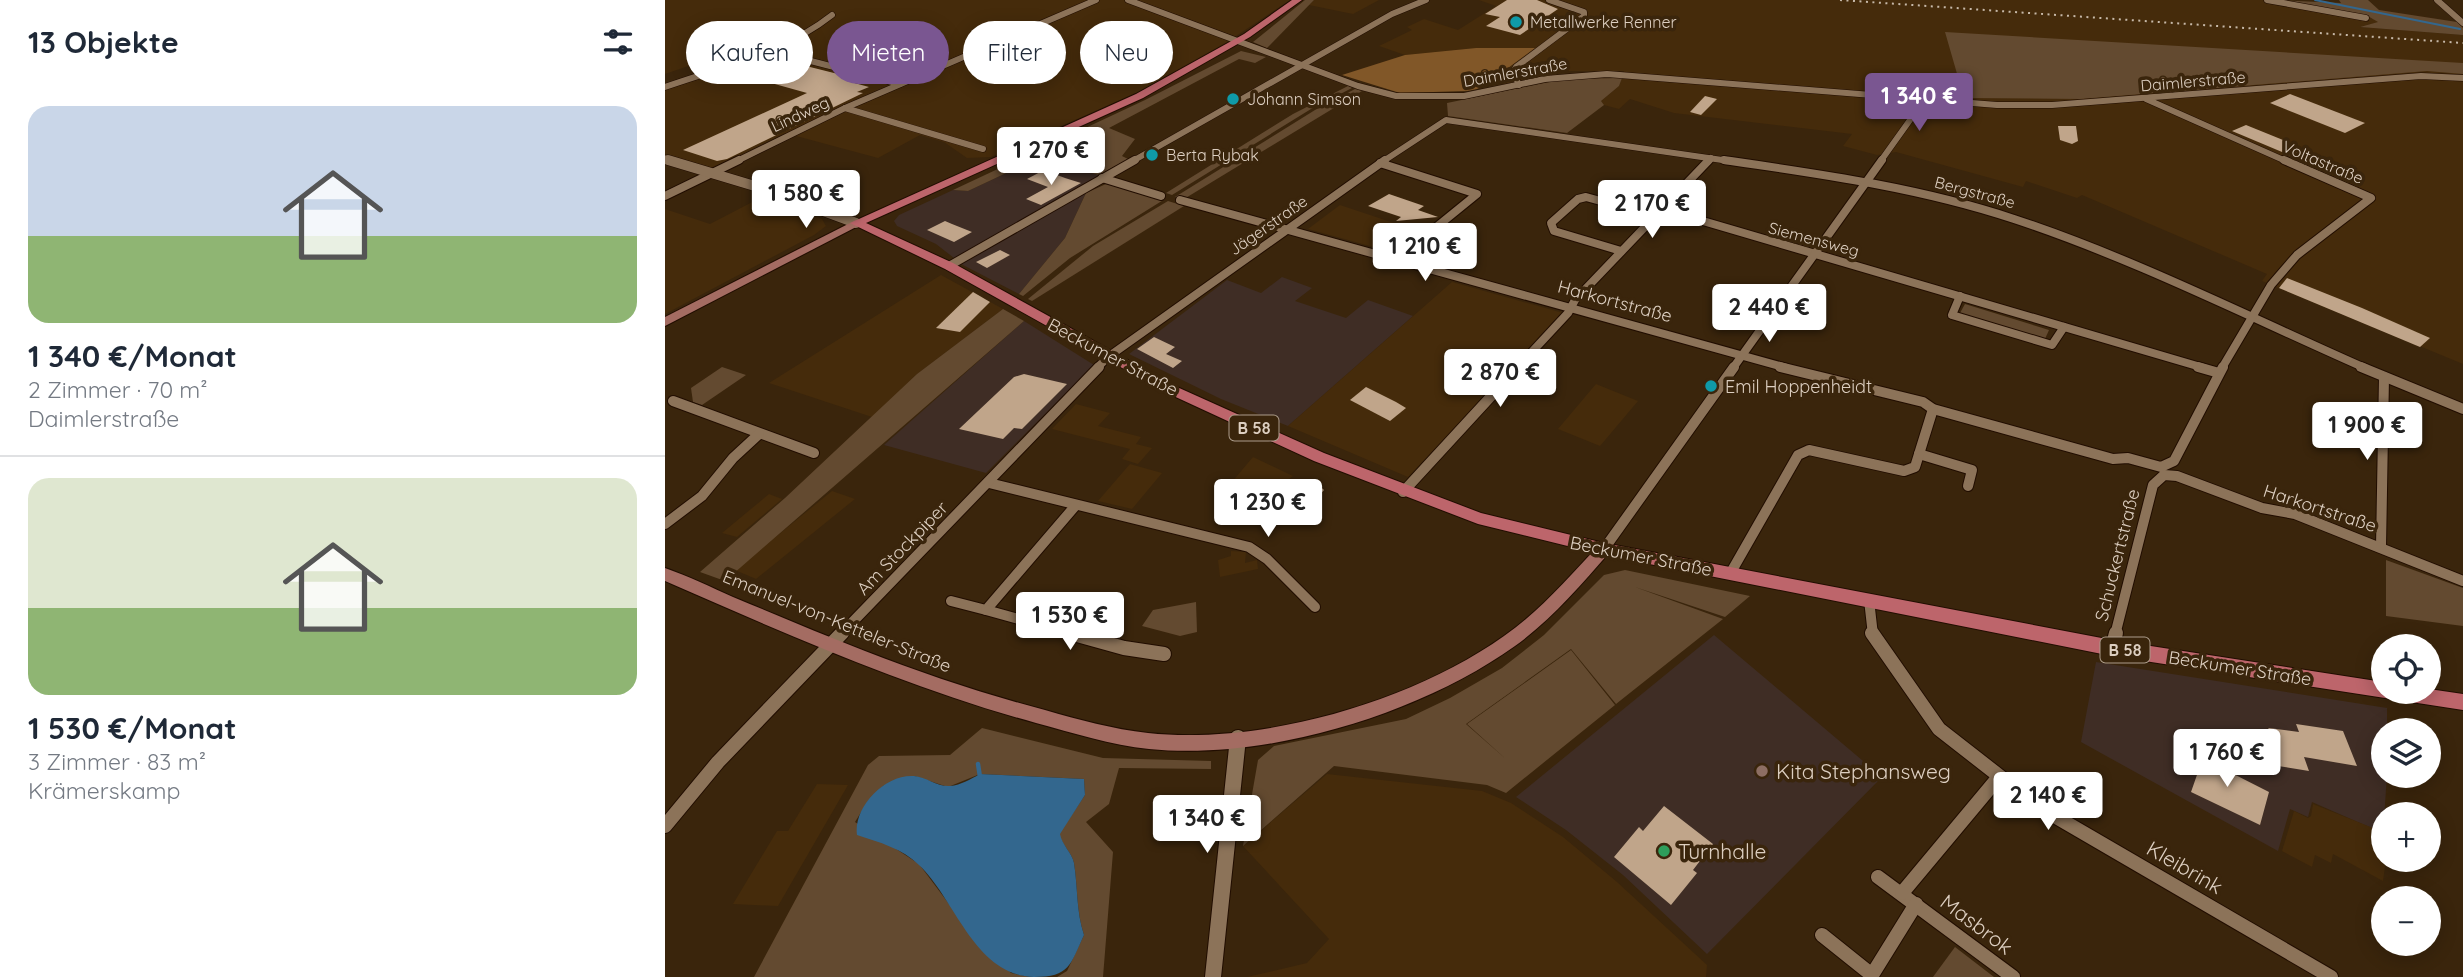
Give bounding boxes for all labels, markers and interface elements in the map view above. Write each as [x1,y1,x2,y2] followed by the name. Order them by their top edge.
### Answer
[1530,12,1677,32] place label: Metallwerke Renner
[1508,14,1524,30] marker: Metallwerke Renner
[686,21,813,84] chip: Kaufen
[827,21,949,84] chip: Mieten
[963,21,1066,84] chip: Filter
[1080,21,1173,84] chip: Neu
[28,23,179,61] text: 13 Objekte
[599,23,637,61] icon: filters
[1461,53,1569,91] street label: Daimlerstraße
[2140,66,2246,96] street label: Daimlerstraße
[1854,74,1984,133] pin: 1 340 €
[1881,81,1957,110] text: 1 340 €
[1247,89,1361,109] place label: Johann Simson
[1225,91,1241,107] marker: Johann Simson
[768,92,832,136] street label: Lindweg
[986,128,1116,187] pin: 1 270 €
[1013,135,1089,164] text: 1 270 €
[2279,136,2367,188] street label: Voltastraße
[1166,145,1259,165] place label: Berta Rybak
[1144,147,1160,163] marker: Berta Rybak
[270,152,396,278] icon: home
[741,170,871,230] pin: 1 580 €
[1933,172,2017,212] street label: Bergstraße
[768,178,844,207] text: 1 580 €
[1587,180,1717,240] pin: 2 170 €
[1614,188,1690,217] text: 2 170 €
[1225,191,1311,259] street label: Jägerstraße
[1767,217,1861,261] street label: Siemensweg
[1360,224,1490,283] pin: 1 210 €
[1389,231,1461,260] text: 1 210 €
[1555,275,1675,327] street label: Harkortstraße
[1704,284,1834,344] pin: 2 440 €
[1728,292,1810,321] text: 2 440 €
[1044,313,1182,401] street label: Beckumer Straße
[28,337,237,375] text: 1 340 €/Monat
[1435,350,1565,409] pin: 2 870 €
[1460,357,1540,386] text: 2 870 €
[28,375,208,404] text: 2 Zimmer · 70 m²
[1725,375,1872,398] place label: Emil Hoppenheidt
[1703,378,1719,394] marker: Emil Hoppenheidt
[2302,402,2432,462] pin: 1 900 €
[28,404,179,433] text: Daimlerstraße
[2328,410,2406,439] text: 1 900 €
[1229,416,1279,440] road number: B 58
[2261,479,2379,537] street label: Harkortstraße
[1203,480,1333,539] pin: 1 230 €
[1230,487,1306,516] text: 1 230 €
[2089,487,2145,623] street label: Schuckertstraße
[851,496,953,600] street label: Am Stockpiper
[270,524,396,650] icon: home
[1568,531,1714,581] street label: Beckumer Straße
[719,565,955,677] street label: Emanuel-von-Ketteler-Straße
[1005,592,1135,652] pin: 1 530 €
[1032,600,1108,629] text: 1 530 €
[2371,634,2441,956] map controls
[2371,634,2441,704] button: locate
[2101,638,2149,663] road number: B 58
[2167,645,2313,691] street label: Beckumer Straße
[28,709,236,747] text: 1 530 €/Monat
[2371,718,2441,788] button: layers
[2162,730,2292,789] pin: 1 760 €
[2189,737,2265,766] text: 1 760 €
[28,747,206,776] text: 3 Zimmer · 83 m²
[1776,758,1951,784] place label: Kita Stephansweg
[1754,763,1770,779] marker: Kita Stephansweg
[1983,772,2113,832] pin: 2 140 €
[28,776,181,805] text: Krämerskamp
[2010,780,2086,809] text: 2 140 €
[1142,796,1272,855] pin: 1 340 €
[2371,802,2441,872] button: +
[1169,803,1245,832] text: 1 340 €
[2142,835,2228,899] street label: Kleibrink
[1678,838,1766,864] place label: Turnhalle
[1656,843,1672,859] marker: Turnhalle
[2371,886,2441,956] button: −
[1936,888,2018,960] street label: Masbrok

